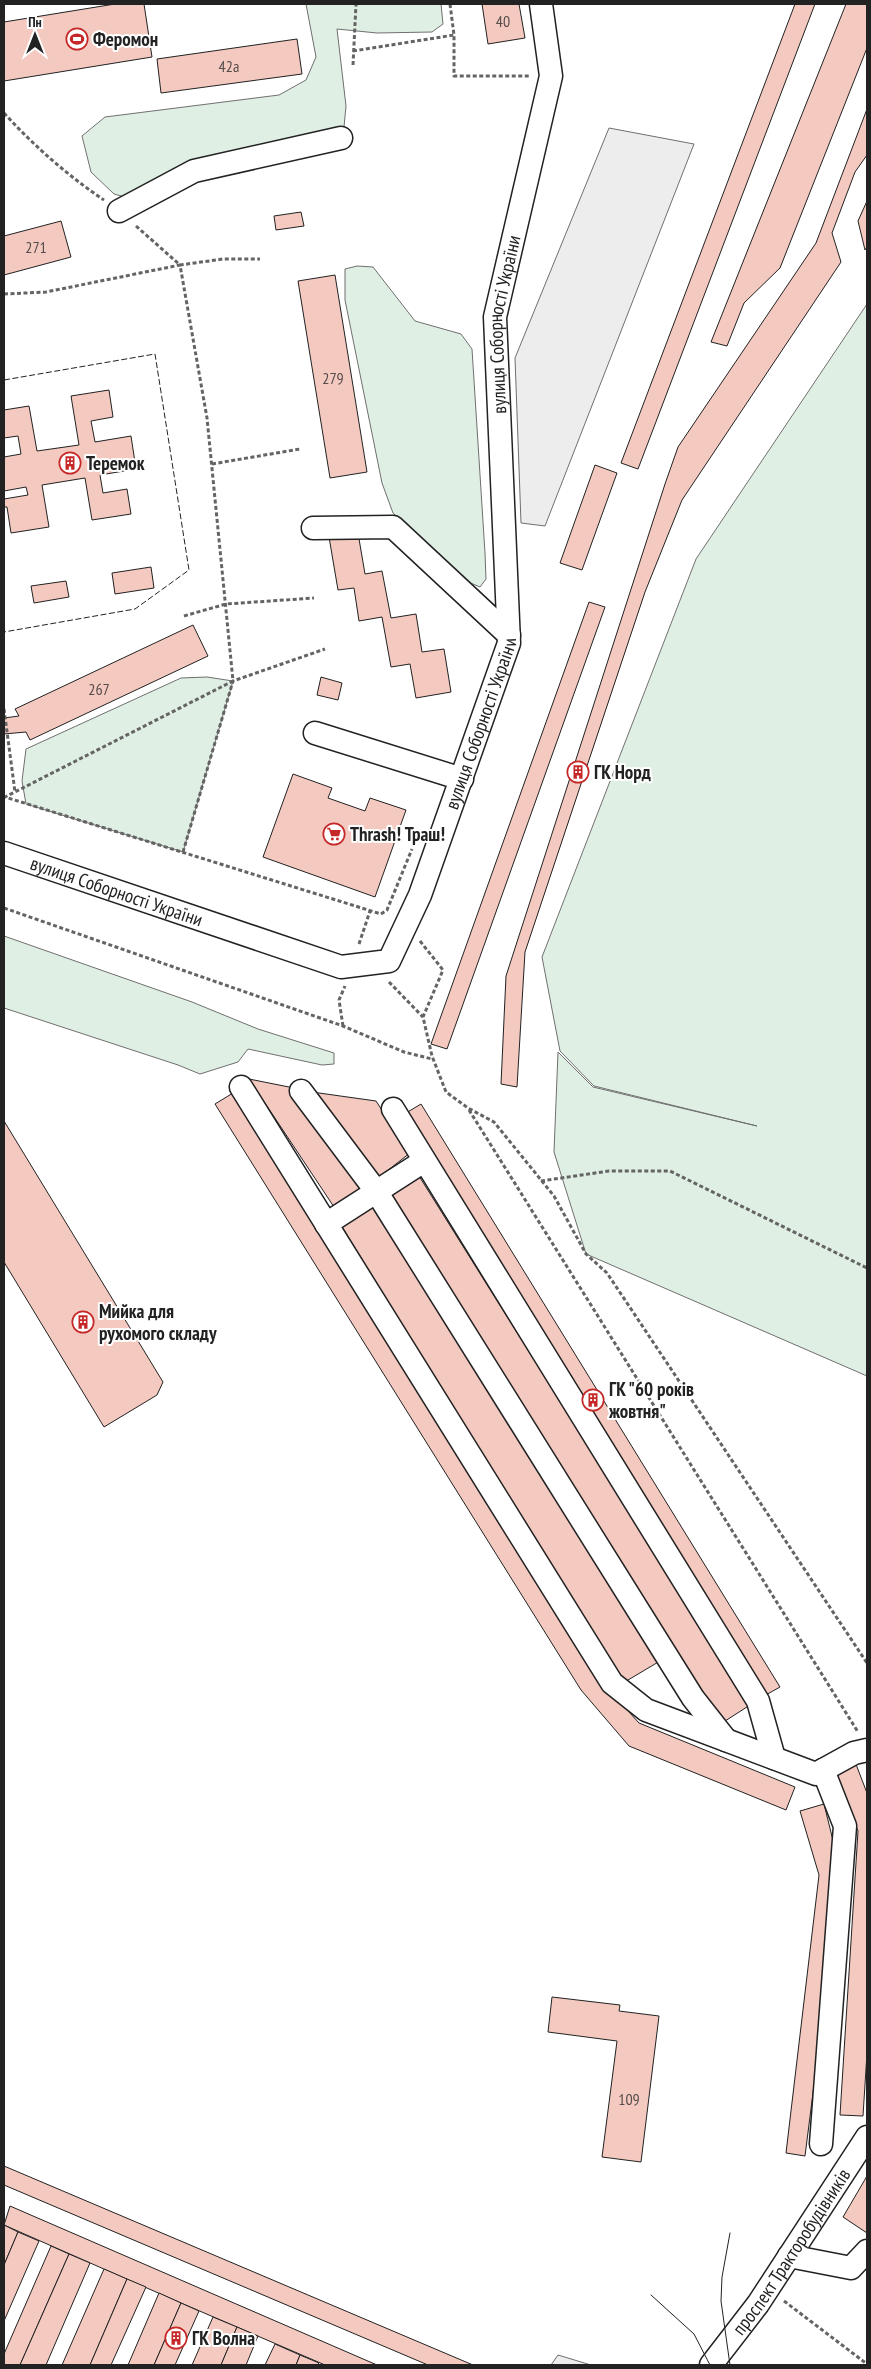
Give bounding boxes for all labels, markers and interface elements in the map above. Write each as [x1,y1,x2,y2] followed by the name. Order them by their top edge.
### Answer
[10,10,60,60] north arrow
[496,11,510,31] house number: 40
[28,13,42,31] text: Пн
[65,27,89,51] sports icon: Феромон
[93,27,158,51] place label: Феромон
[219,56,239,76] house number: 42а
[483,233,526,414] street label: вулиця Соборності України
[25,237,47,257] house number: 271
[322,368,344,388] house number: 279
[58,451,82,475] building icon: Теремок
[86,451,145,475] place label: Теремок
[439,638,521,812] street label: вулиця Соборності України
[88,679,110,699] house number: 267
[566,760,590,784] building icon: ГК Норд
[594,760,651,784] place label: ГК Норд
[322,822,346,846] supermarket icon: Thrash! Траш!
[350,822,445,846] place label: Thrash! Траш!
[27,851,206,931] street label: вулиця Соборності України
[99,1299,217,1345] place label: Мийка для рухомого складу
[71,1310,95,1334] building icon: Мийка для рухомого складу
[608,1377,694,1423] place label: ГК "60 років жовтня"
[581,1388,605,1412] building icon: ГК "60 років жовтня"
[618,2089,640,2109] house number: 109
[727,2164,855,2340] street label: проспект Тракторобудівників
[164,2326,188,2350] building icon: ГК Волна
[192,2326,255,2350] place label: ГК Волна

